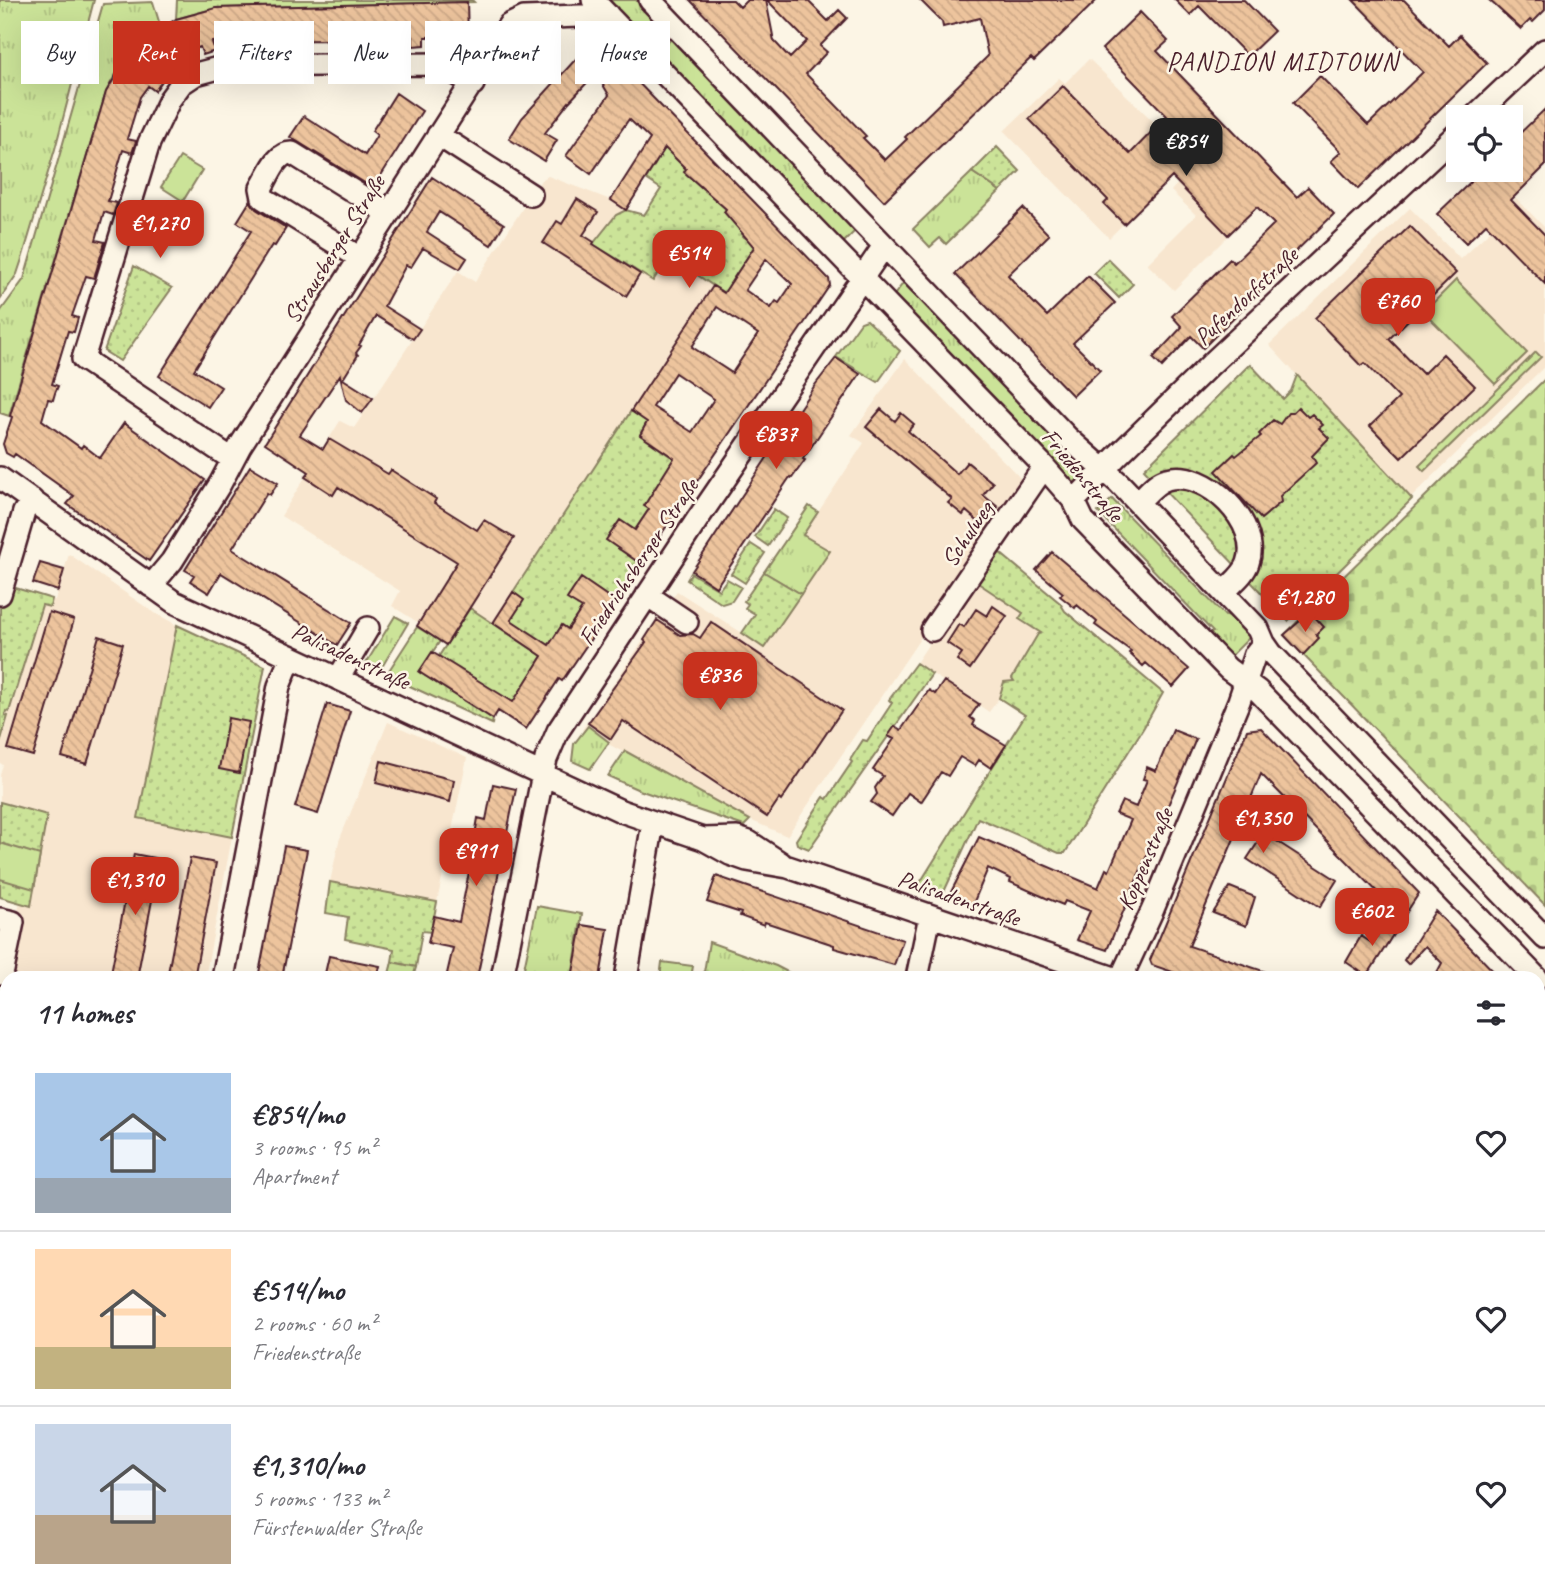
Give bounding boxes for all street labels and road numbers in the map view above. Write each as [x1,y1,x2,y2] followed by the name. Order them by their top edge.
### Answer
[276,167,393,329] street label: Strausberger Straße
[1188,239,1306,352] street label: Pufendorfstraße
[1035,422,1132,529] street label: Friedenstraße
[571,471,706,651] street label: Friedrichsberger Straße
[934,494,1001,572] street label: Schulweg
[287,616,417,697] street label: Palisadenstraße
[1110,801,1181,915] street label: Koppenstraße
[894,863,1026,934] street label: Palisadenstraße

